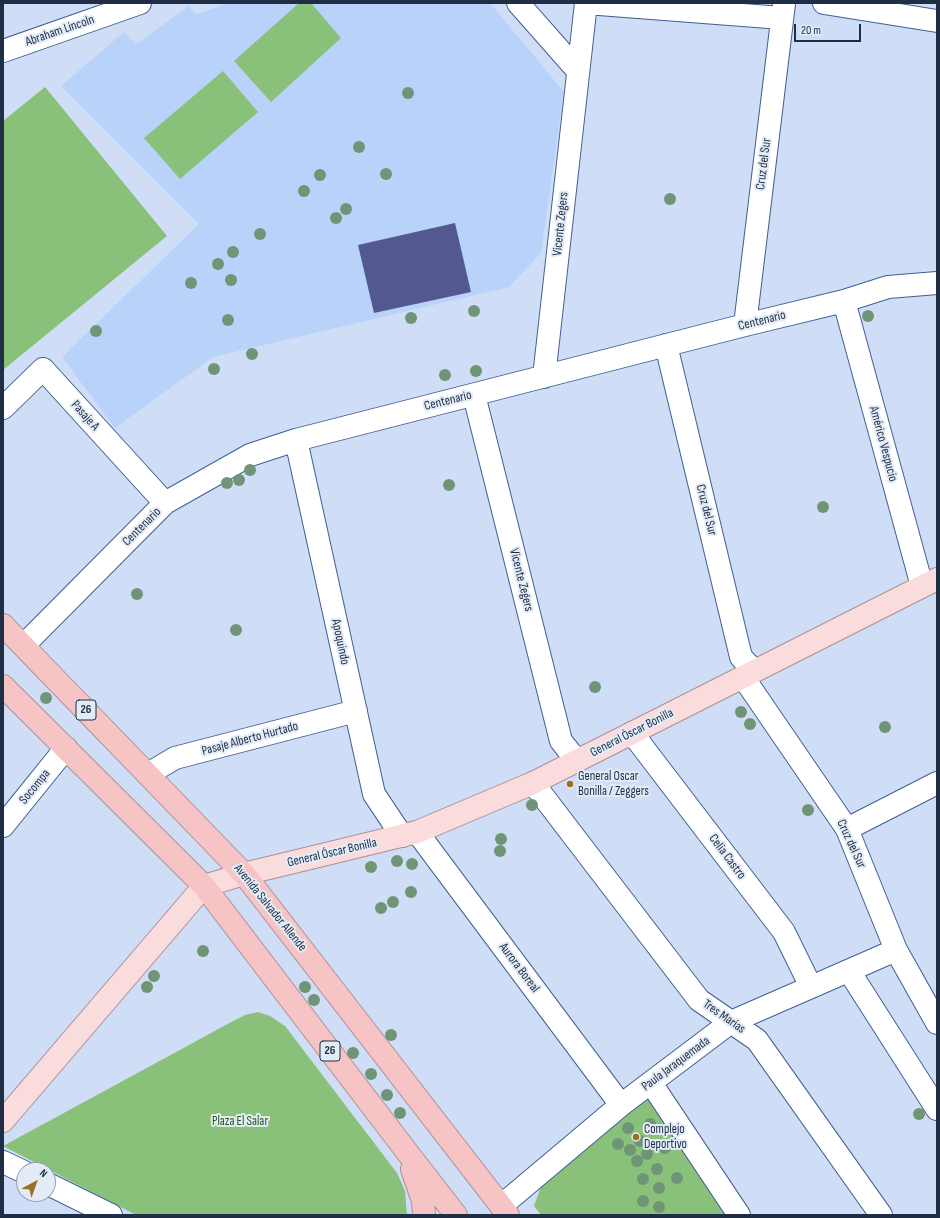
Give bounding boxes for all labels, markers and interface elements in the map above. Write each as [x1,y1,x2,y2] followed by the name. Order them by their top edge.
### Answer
[23,12,97,50] street label: Abraham Lincoln
[796,16,863,42] scale bar
[801,23,821,38] text: 20 m
[753,137,775,191] street label: Cruz del Sur
[550,191,572,257] street label: Vicente Zegers
[737,308,787,334] street label: Centenario
[423,388,473,414] street label: Centenario
[67,398,103,434] street label: Pasaje A
[865,405,901,483] street label: Américo Vespucio
[692,483,720,537] street label: Cruz del Sur
[119,504,165,550] street label: Centenario
[506,547,536,613] street label: Vicente Zegers
[328,618,352,666] street label: Apoquindo
[76,700,96,720] road number: 26
[588,705,676,761] street label: General Óscar Bonilla
[200,719,300,759] street label: Pasaje Alberto Hurtado
[16,766,54,808] street label: Socompa
[578,769,649,800] place label: General Oscar Bonilla / Zeggers
[565,779,575,789] marker: General Oscar Bonilla / Zeggers
[833,817,869,871] street label: Cruz del Sur
[705,831,749,883] street label: Celia Castro
[286,835,378,871] street label: General Óscar Bonilla
[230,861,310,955] street label: Avenida Salvador Allende
[495,940,543,996] street label: Aurora Boreal
[700,997,748,1037] street label: Tres Marías
[639,1033,713,1095] street label: Paula Jaraquemada
[320,1041,340,1061] road number: 26
[212,1114,268,1130] park label: Plaza El Salar
[644,1122,687,1153] place label: Complejo Deportivo
[631,1132,641,1142] marker: Complejo Deportivo
[16,1162,56,1202] north arrow
[37,1166,50,1180] text: N

